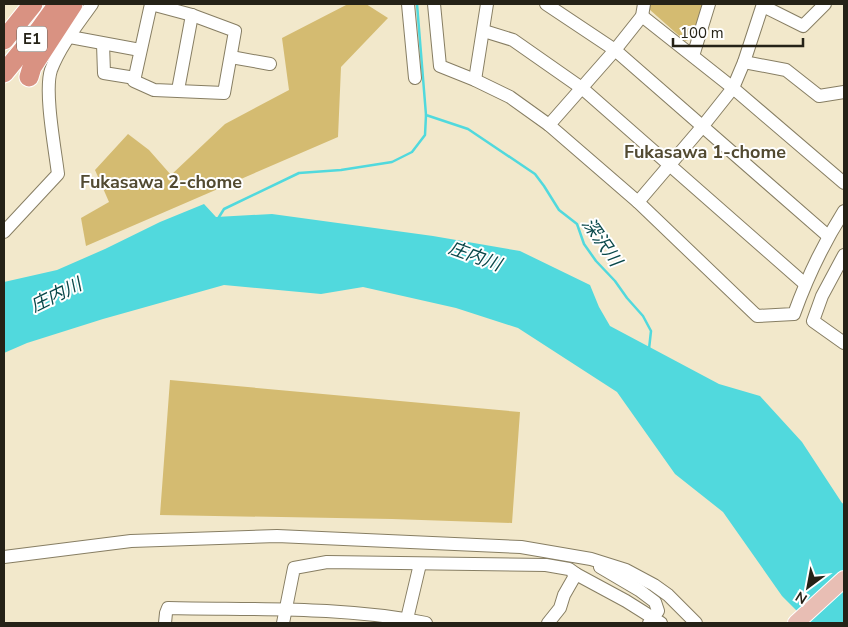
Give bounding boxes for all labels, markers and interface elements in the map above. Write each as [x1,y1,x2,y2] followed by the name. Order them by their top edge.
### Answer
[673,15,803,47] scale bar
[680,23,724,43] text: 100 m
[17,26,47,52] road number: E1
[624,140,786,164] district label: Fukasawa 1-chome
[80,170,242,194] district label: Fukasawa 2-chome
[577,213,628,273] water label: 深沢川
[446,235,506,277] water label: 庄内川
[26,272,87,318] water label: 庄内川
[783,562,833,612] north arrow
[792,587,811,608] text: N

